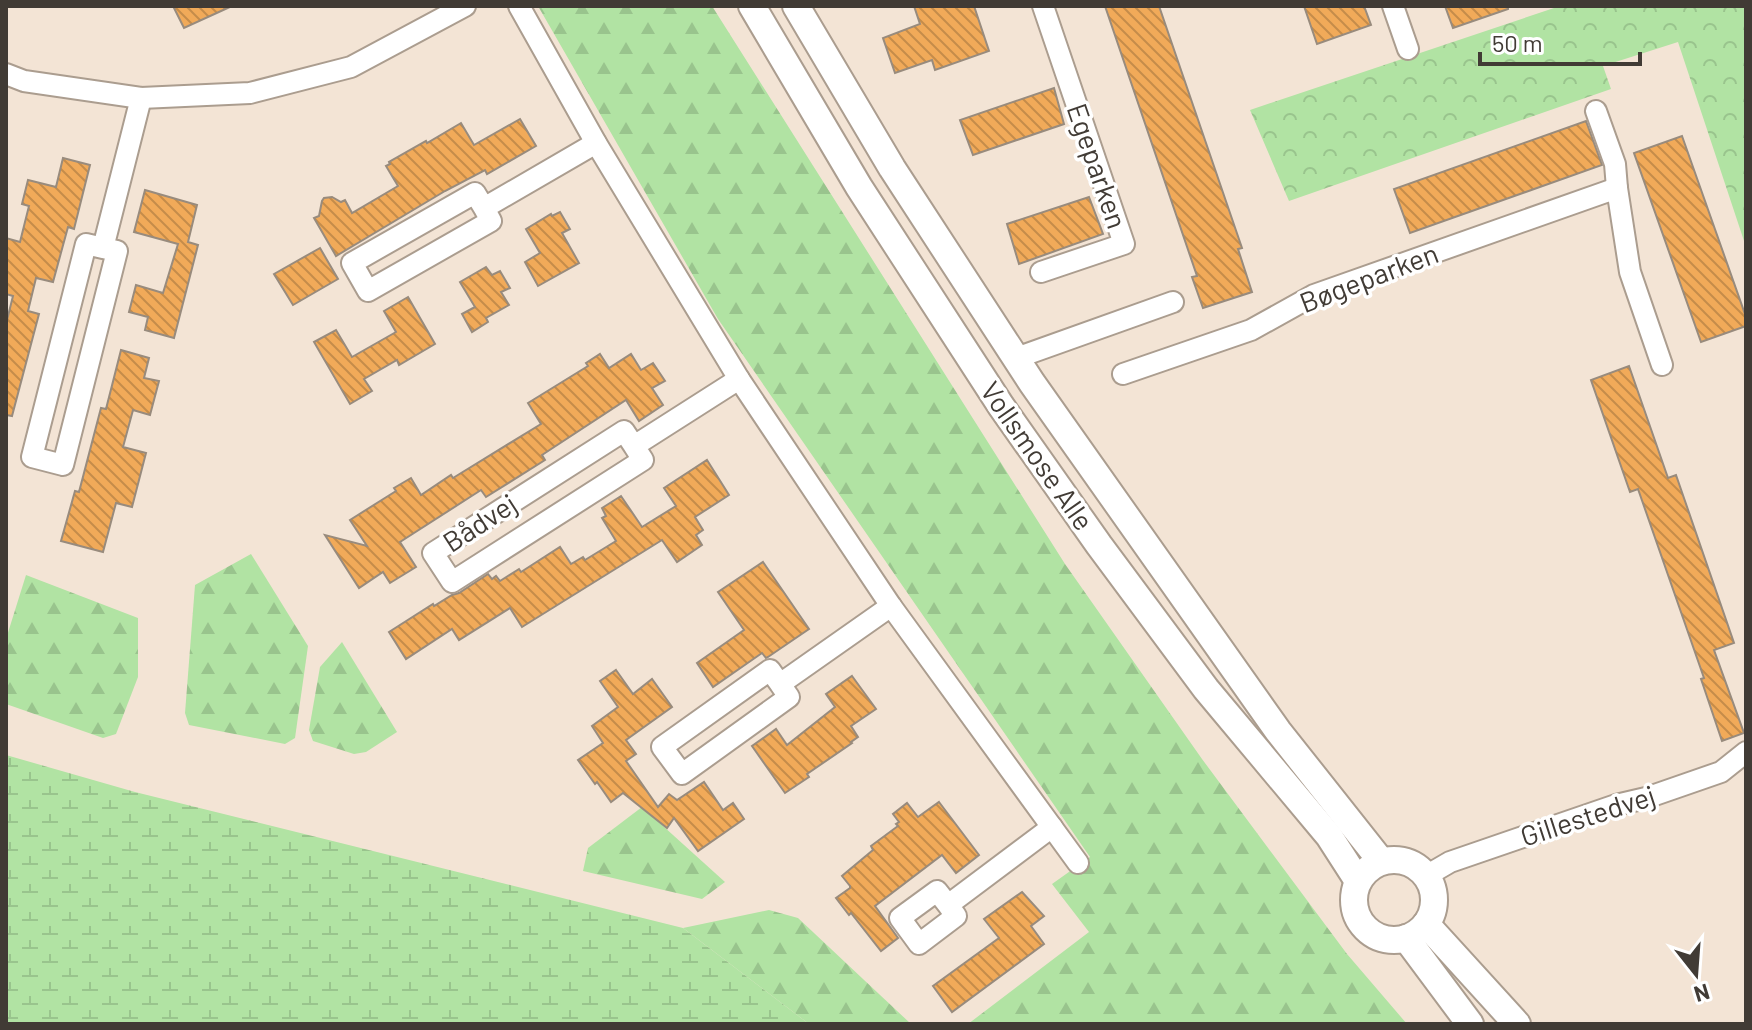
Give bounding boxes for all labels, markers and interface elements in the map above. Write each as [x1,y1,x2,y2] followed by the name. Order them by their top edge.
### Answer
[1480,16,1640,66] scale bar
[1492,28,1543,57] text: 50 m
[1061,99,1135,233] street label: Egeparken
[1295,235,1443,319] street label: Bøgeparken
[974,375,1102,536] street label: Vollsmose Alle
[436,486,523,559] street label: Bådvej
[1516,777,1659,853] street label: Gillestedvej
[1656,934,1736,1014] north arrow
[1691,980,1713,1009] text: N

